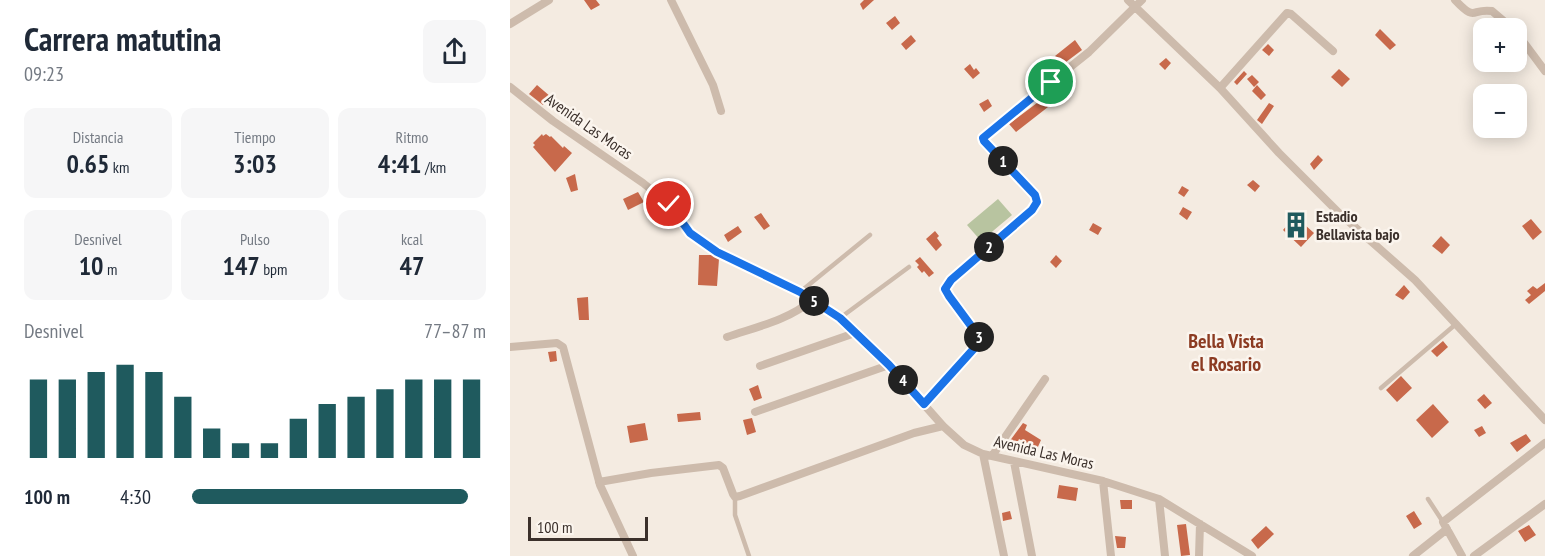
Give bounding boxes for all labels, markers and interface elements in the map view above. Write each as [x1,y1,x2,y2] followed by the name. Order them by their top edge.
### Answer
[24,17,221,60] text: Carrera matutina
[1473,18,1527,138] map controls
[1473,18,1527,72] button: +
[423,20,486,83] button: share
[1025,56,1076,107] pin
[24,61,64,87] text: 09:23
[1034,65,1067,98] icon: arrive
[1473,84,1527,138] button: −
[541,89,637,163] street label: Avenida Las Moras
[73,127,123,147] text: Distancia
[234,127,276,147] text: Tiempo
[396,127,428,147] text: Ritmo
[988,146,1018,176] pin: 1
[67,147,109,180] text: 0.65
[233,147,277,180] text: 3:03
[378,147,422,180] text: 4:41
[999,151,1007,171] text: 1
[109,157,129,177] text: km
[422,157,446,177] text: /km
[643,178,694,229] pin
[652,187,685,220] icon: check
[1316,206,1400,244] place label: Estadio Bellavista bajo
[1281,210,1311,240] building icon: Estadio Bellavista bajo
[74,229,122,249] text: Desnivel
[240,229,270,249] text: Pulso
[401,229,423,249] text: kcal
[974,232,1004,262] pin: 2
[985,237,993,257] text: 2
[79,249,104,282] text: 10
[222,249,260,282] text: 147
[400,249,424,282] text: 47
[104,259,117,279] text: m
[260,259,288,279] text: bpm
[799,286,829,316] pin: 5
[810,291,818,311] text: 5
[24,318,83,344] text: Desnivel
[424,318,486,344] text: 77–87 m
[964,322,994,352] pin: 3
[975,327,983,347] text: 3
[1188,328,1264,377] district label: Bella Vista el Rosario
[888,365,918,395] pin: 4
[899,370,907,390] text: 4
[992,431,1096,473] street label: Avenida Las Moras
[24,484,70,510] text: 100 m
[120,484,151,510] text: 4:30
[528,514,648,542] scale bar
[537,517,572,537] text: 100 m

